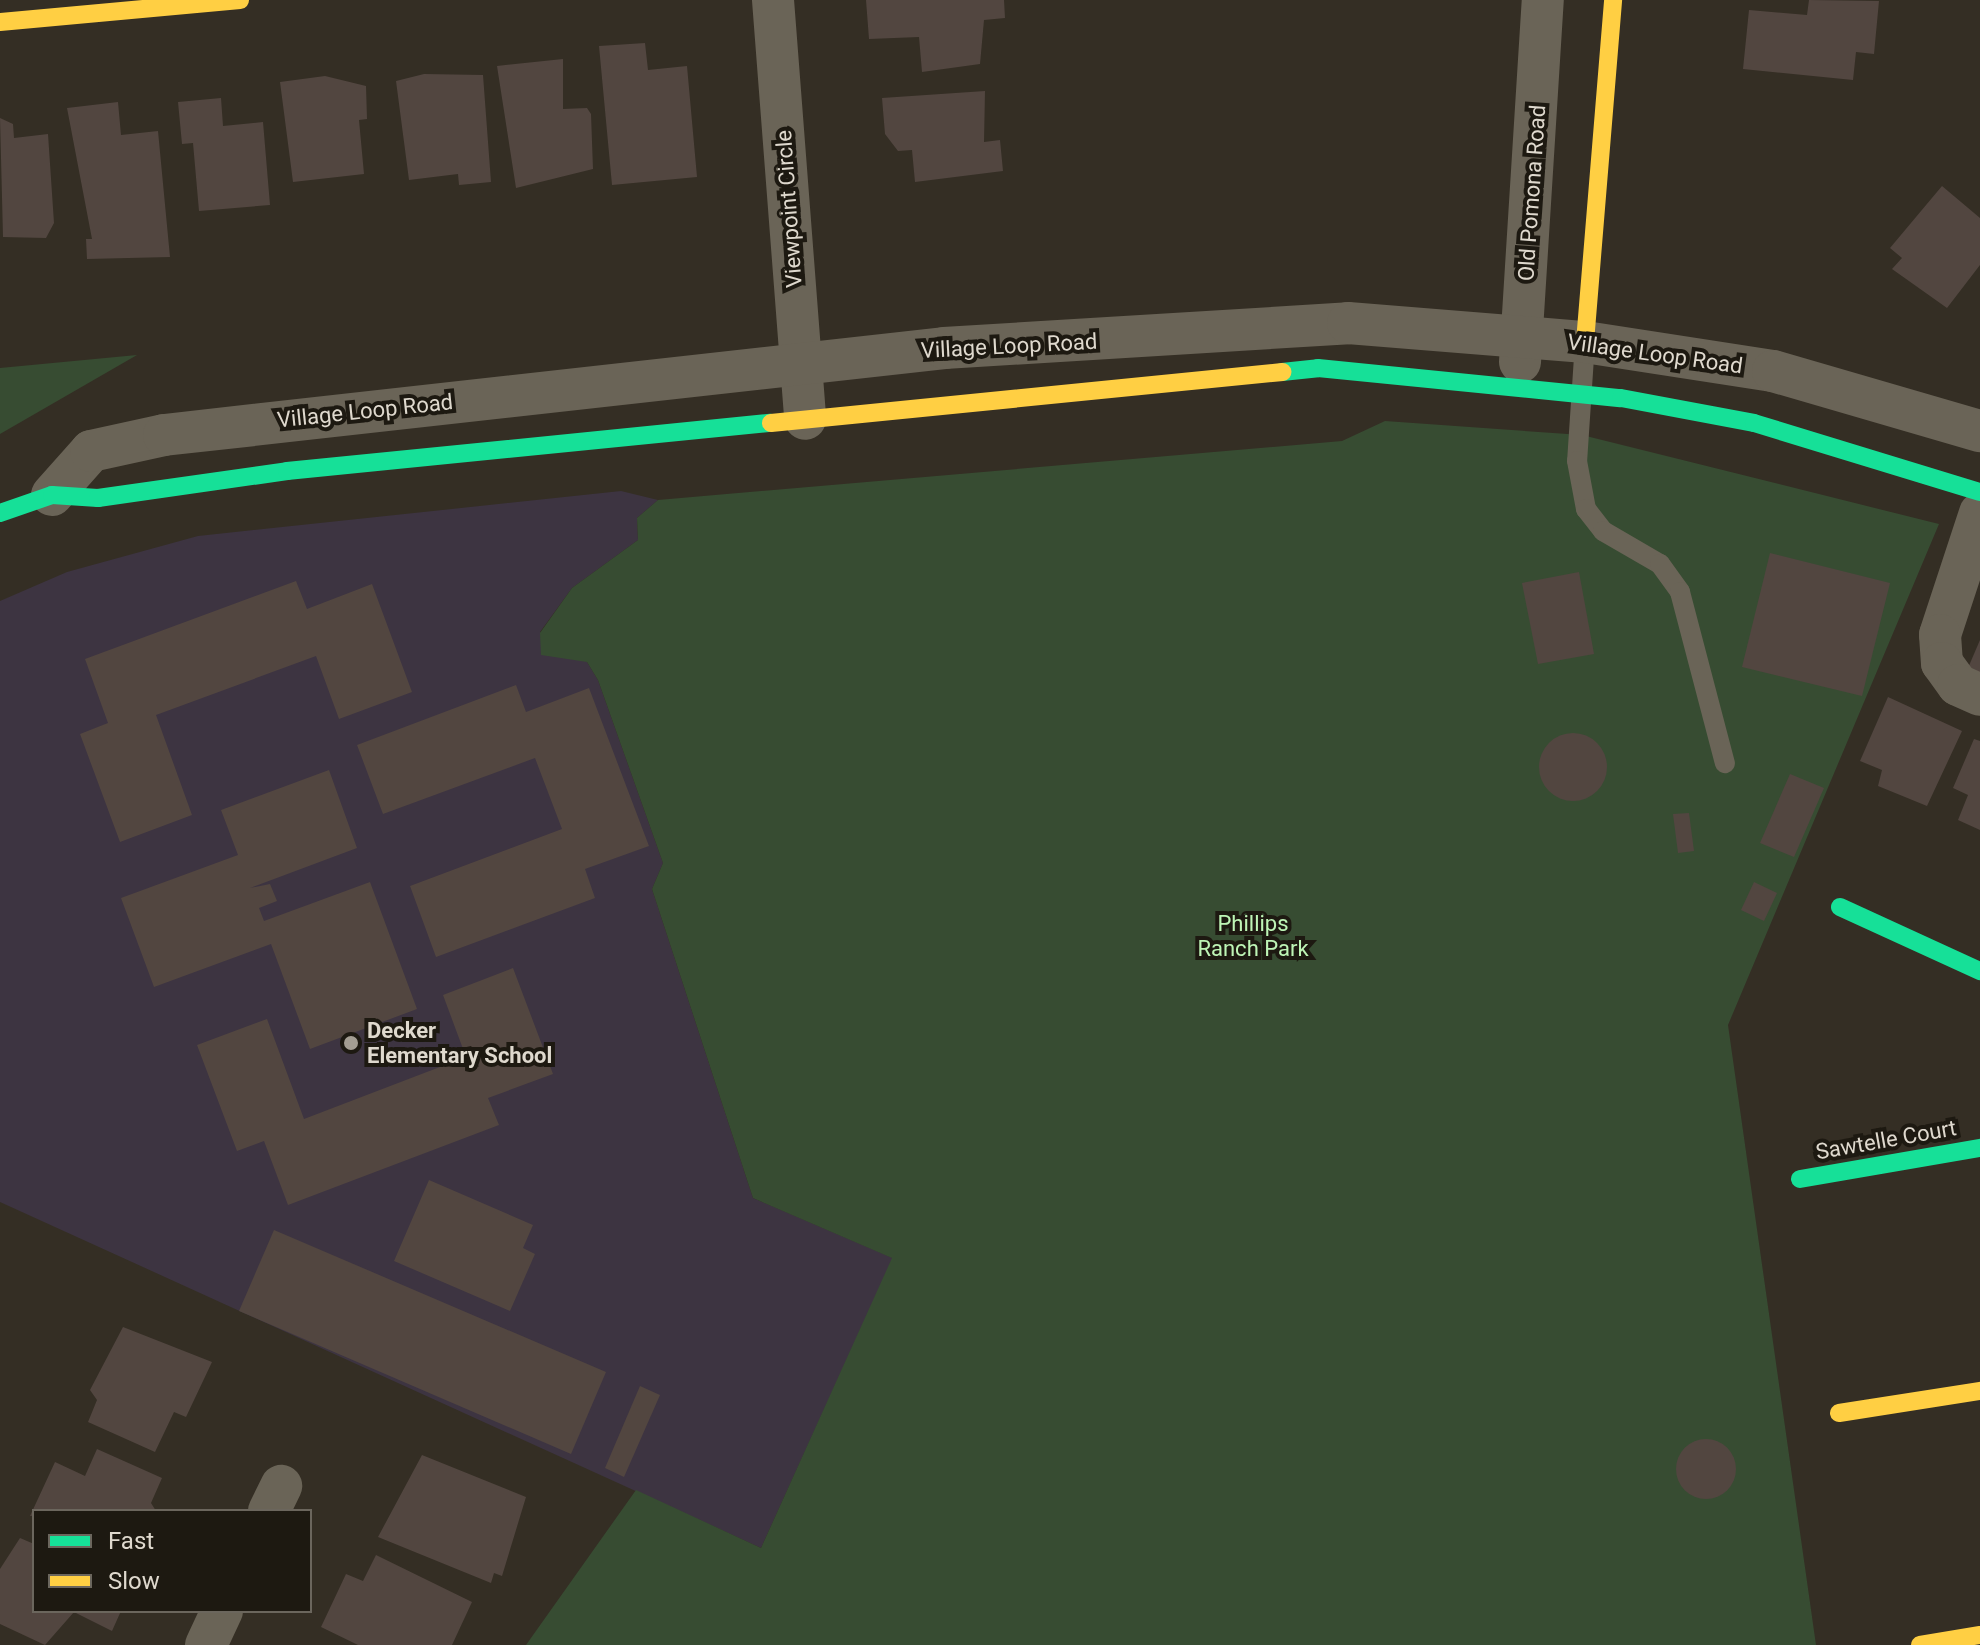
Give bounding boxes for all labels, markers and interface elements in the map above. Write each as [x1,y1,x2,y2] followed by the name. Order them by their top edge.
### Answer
[1513,104,1551,282] street label: Old Pomona Road
[770,129,808,289] street label: Viewpoint Circle
[920,328,1098,364] street label: Village Loop Road
[1566,329,1744,379] street label: Village Loop Road
[276,389,454,433] street label: Village Loop Road
[1197,910,1309,962] park label: Phillips Ranch Park
[367,1017,552,1068] place label: Decker Elementary School
[342,1034,360,1052] marker: Decker Elementary School
[1814,1115,1958,1165] street label: Sawtelle Court
[32,1509,312,1613] legend
[108,1527,154,1555] text: Fast
[108,1567,160,1595] text: Slow

